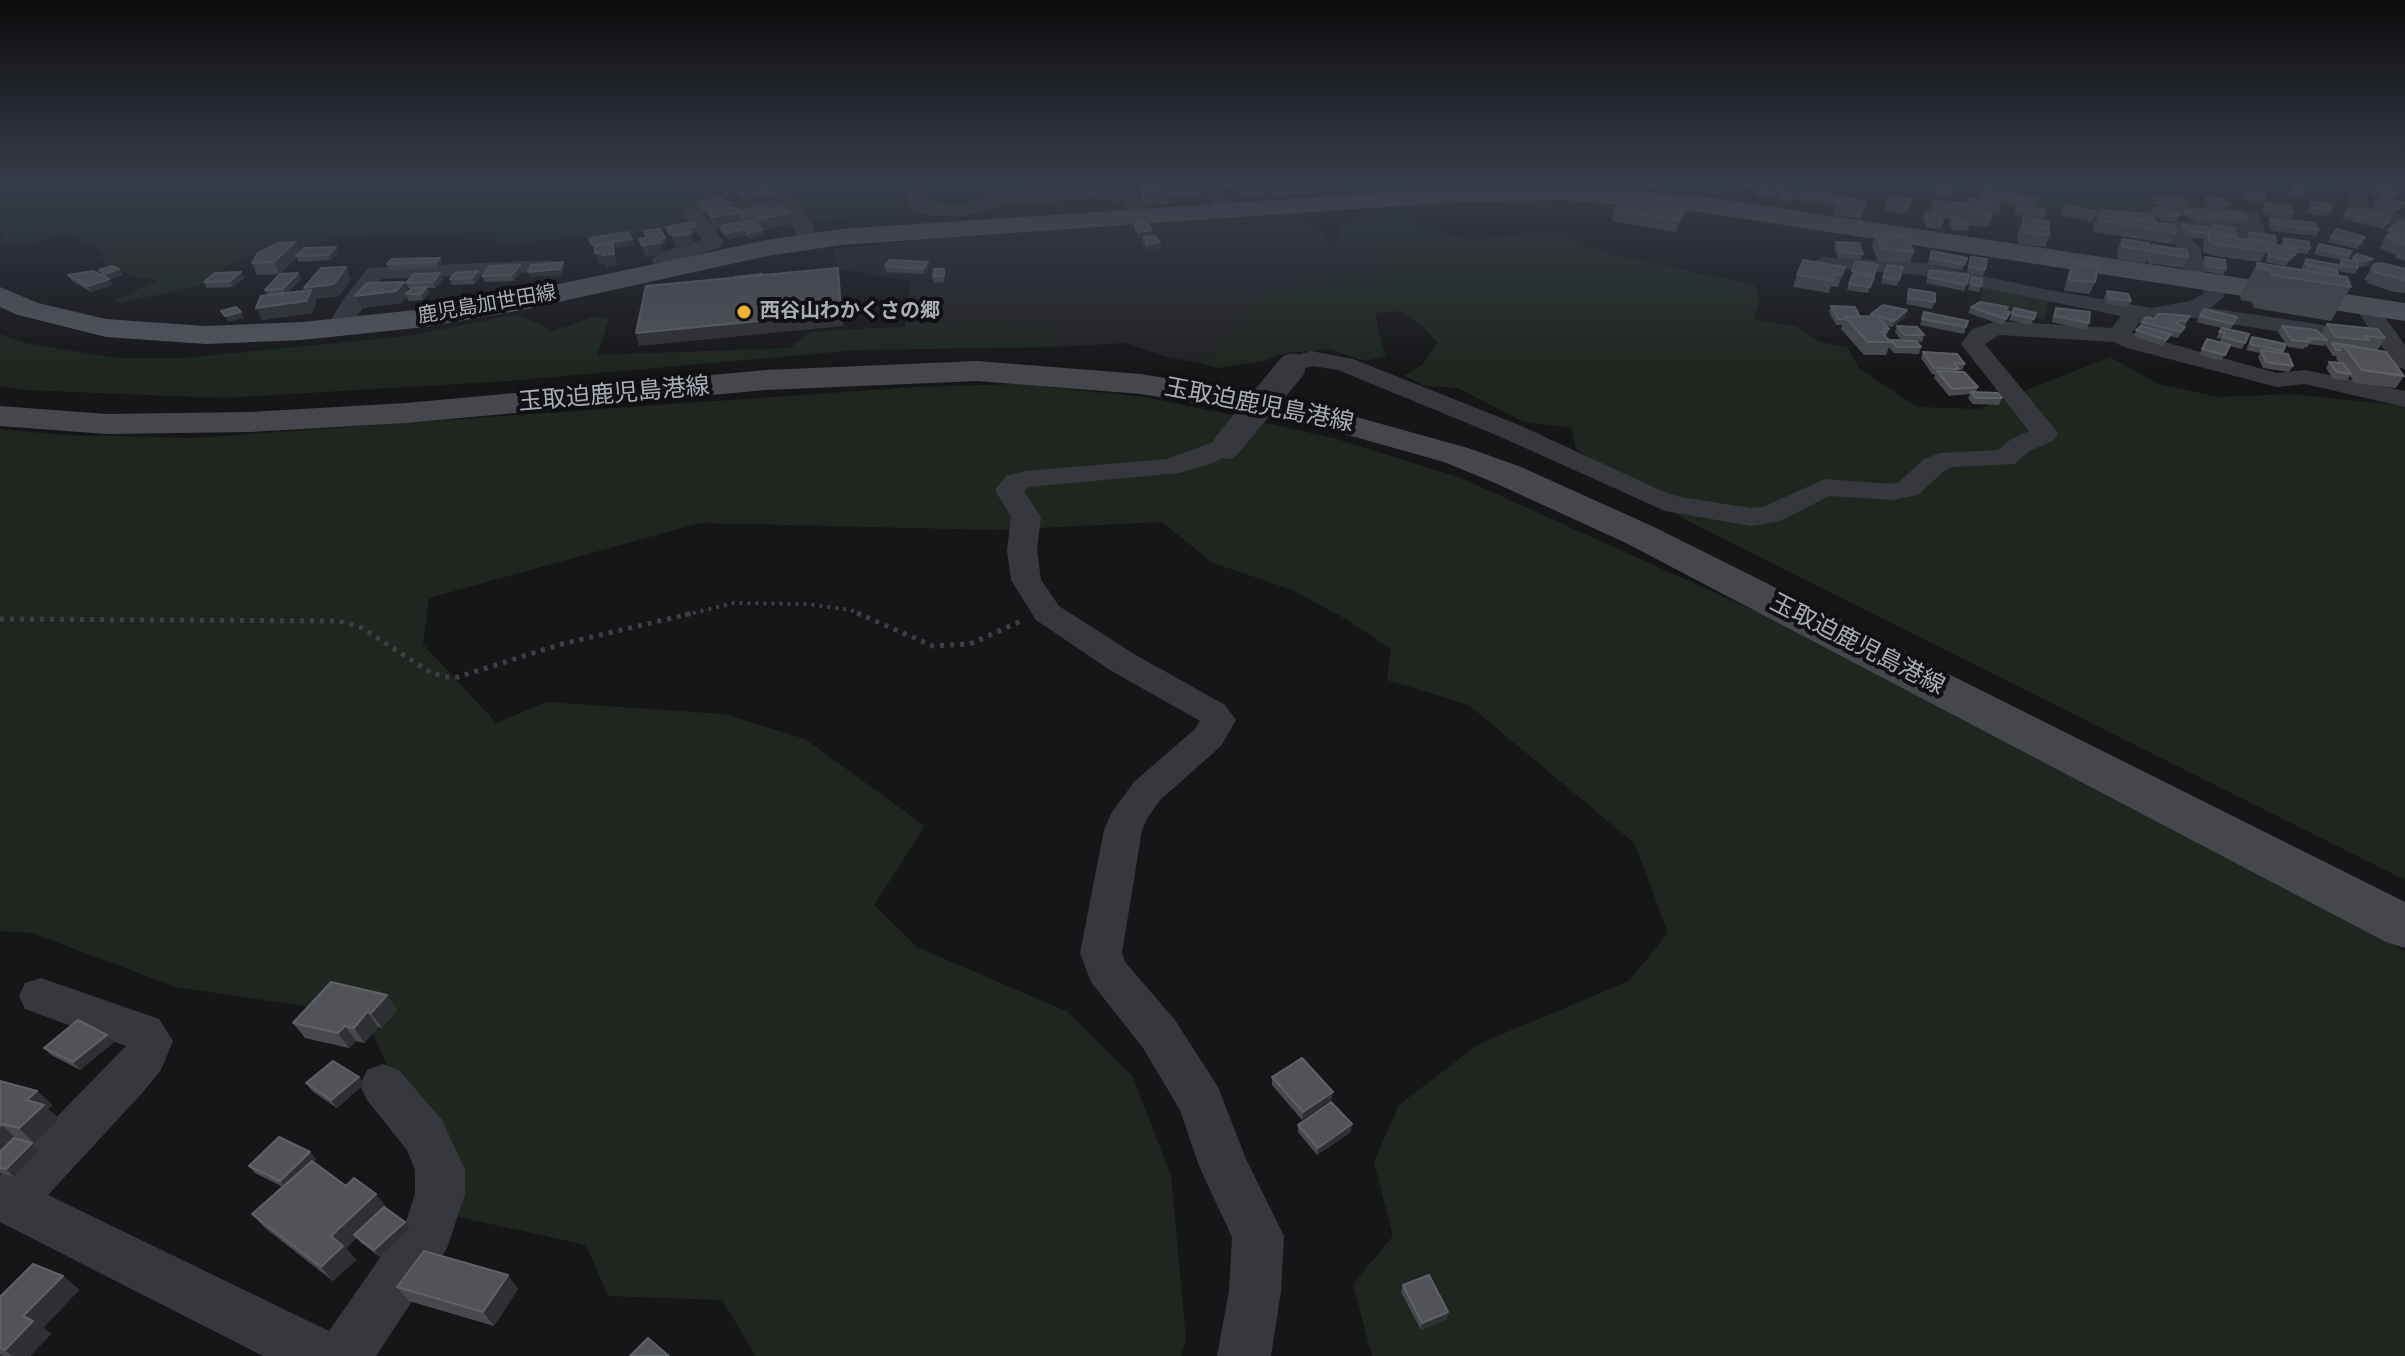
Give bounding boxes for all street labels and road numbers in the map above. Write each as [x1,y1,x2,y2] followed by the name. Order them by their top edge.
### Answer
[416,281,558,329] street label: 鹿児島加世田線
[517,372,711,418] street label: 玉取迫鹿児島港線
[1162,374,1356,438] street label: 玉取迫鹿児島港線
[1765,589,1949,701] street label: 玉取迫鹿児島港線

